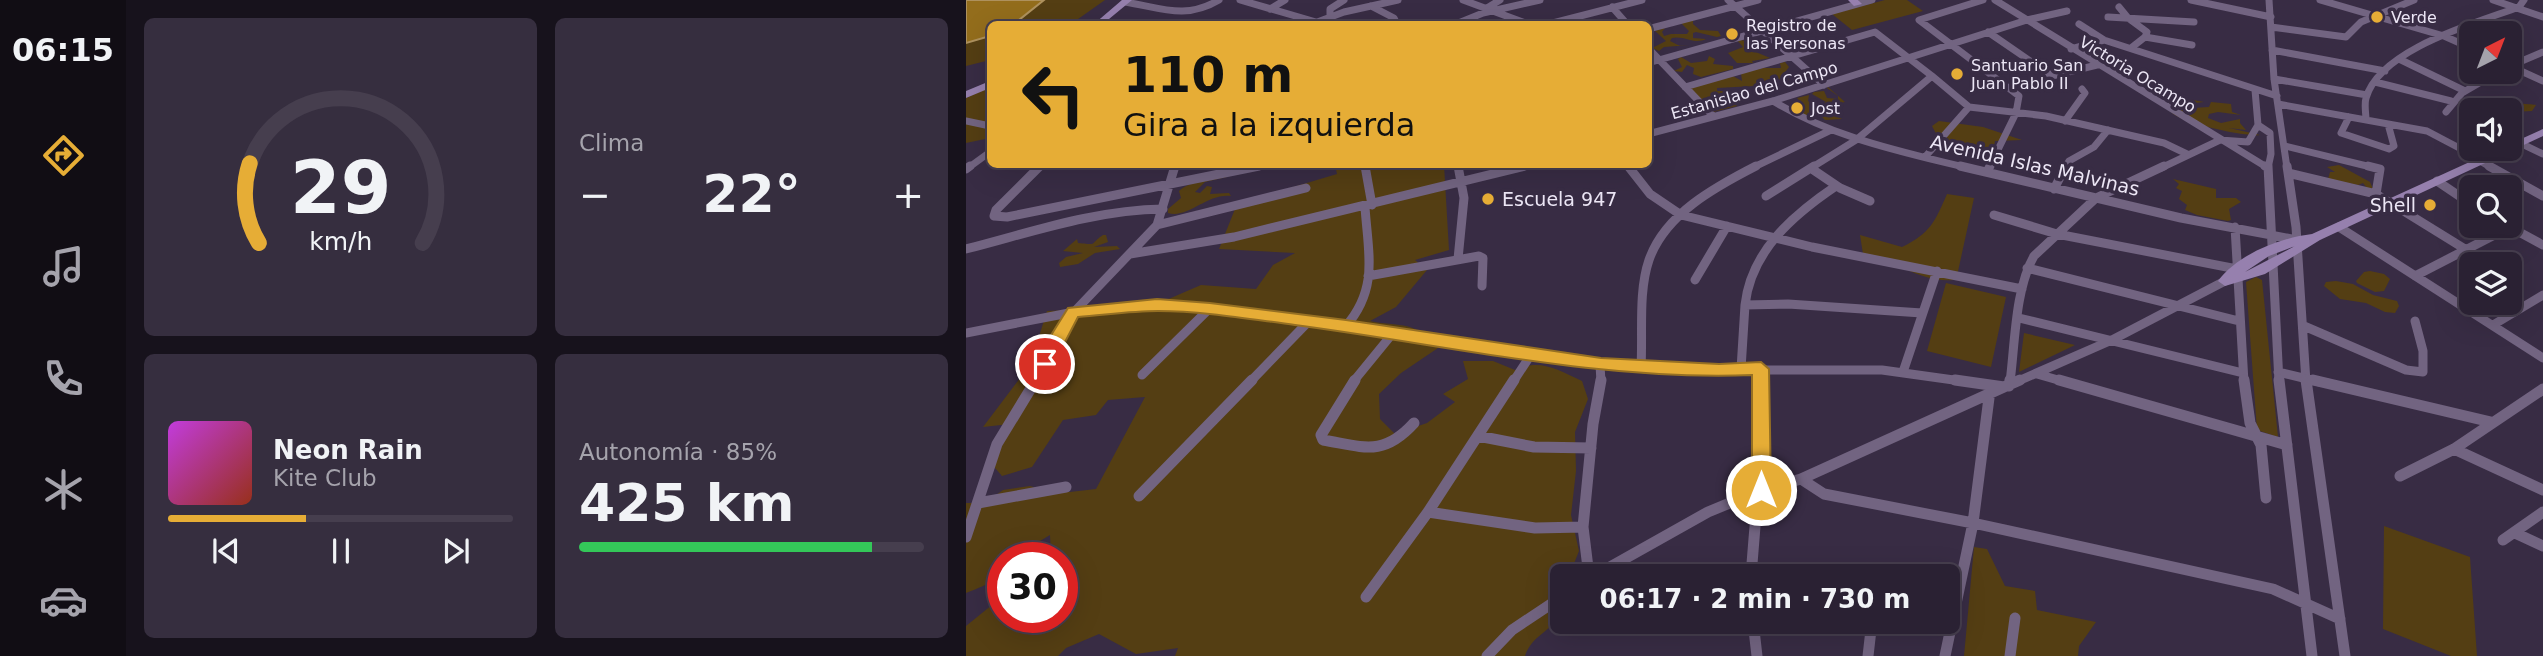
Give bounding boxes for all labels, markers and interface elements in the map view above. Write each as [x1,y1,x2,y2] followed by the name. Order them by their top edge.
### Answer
[2391,8,2437,27] place label: Verde
[2369,9,2385,25] marker: Verde
[1746,16,1846,53] place label: Registro de las Personas
[2459,21,2522,84] north arrow
[2459,21,2522,315] map controls
[1724,26,1740,42] marker: Registro de las Personas
[12,31,114,69] text: 06:15
[2076,32,2199,117] street label: Victoria Ocampo
[1123,47,1293,104] text: 110 m
[1008,49,1099,140] icon: left
[1970,56,2083,93] place label: Santuario San Juan Pablo II
[1669,58,1840,123] street label: Estanislao del Campo
[1949,66,1965,82] marker: Santuario San Juan Pablo II
[2459,98,2522,161] button: sound
[1810,99,1840,118] place label: Jost
[1789,100,1805,116] marker: Jost
[1123,106,1415,144] text: Gira a la izquierda
[579,130,644,156] text: Clima
[1928,130,2142,200] street label: Avenida Islas Malvinas
[39,131,88,180] icon: directions
[290,145,391,230] text: 29
[702,164,801,224] text: 22°
[579,173,611,217] text: −
[892,173,924,217] text: +
[2459,175,2522,238] button: search
[1502,188,1617,210] place label: Escuela 947
[1480,191,1496,207] marker: Escuela 947
[2370,194,2416,216] place label: Shell
[2422,197,2438,213] marker: Shell
[309,227,372,256] text: km/h
[39,242,88,291] icon: music
[2459,252,2522,315] button: layers
[1015,334,1075,394] pin
[1026,345,1064,383] icon: arrive
[39,354,88,403] icon: phone
[273,435,423,465] text: Neon Rain
[579,439,777,465] text: Autonomía · 85%
[1724,453,1798,527] position arrow
[39,465,88,514] icon: climate
[273,465,377,491] text: Kite Club
[579,473,794,533] text: 425 km
[207,532,245,570] icon: previous
[322,532,360,570] icon: pause
[437,532,475,570] icon: next
[987,542,1078,633] speed limit sign: 30
[39,576,88,625] icon: car
[1600,584,1910,614] text: 06:17 · 2 min · 730 m

